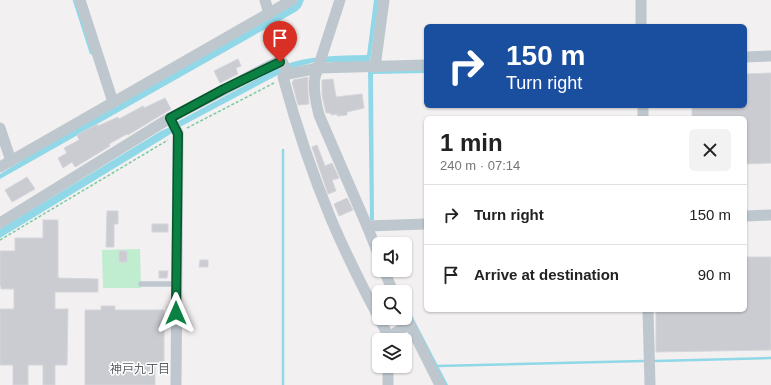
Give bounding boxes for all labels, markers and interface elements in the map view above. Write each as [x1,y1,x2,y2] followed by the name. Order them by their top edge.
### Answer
[263,21,297,62] pin
[269,27,291,49] icon: arrive
[440,40,492,92] icon: right
[506,40,585,71] text: 150 m
[506,73,582,93] text: Turn right
[440,129,503,156] text: 1 min
[689,129,731,171] button: close
[440,158,520,173] text: 240 m · 07:14
[440,204,462,226] icon: right
[474,206,544,223] text: Turn right
[689,206,731,223] text: 150 m
[372,237,412,373] map controls
[372,237,412,277] button: sound
[440,264,462,286] icon: arrive
[474,266,619,283] text: Arrive at destination
[698,266,731,283] text: 90 m
[372,285,412,325] button: search
[155,292,197,334] position arrow
[372,333,412,373] button: layers
[110,362,170,376] district label: 神戸九丁目

